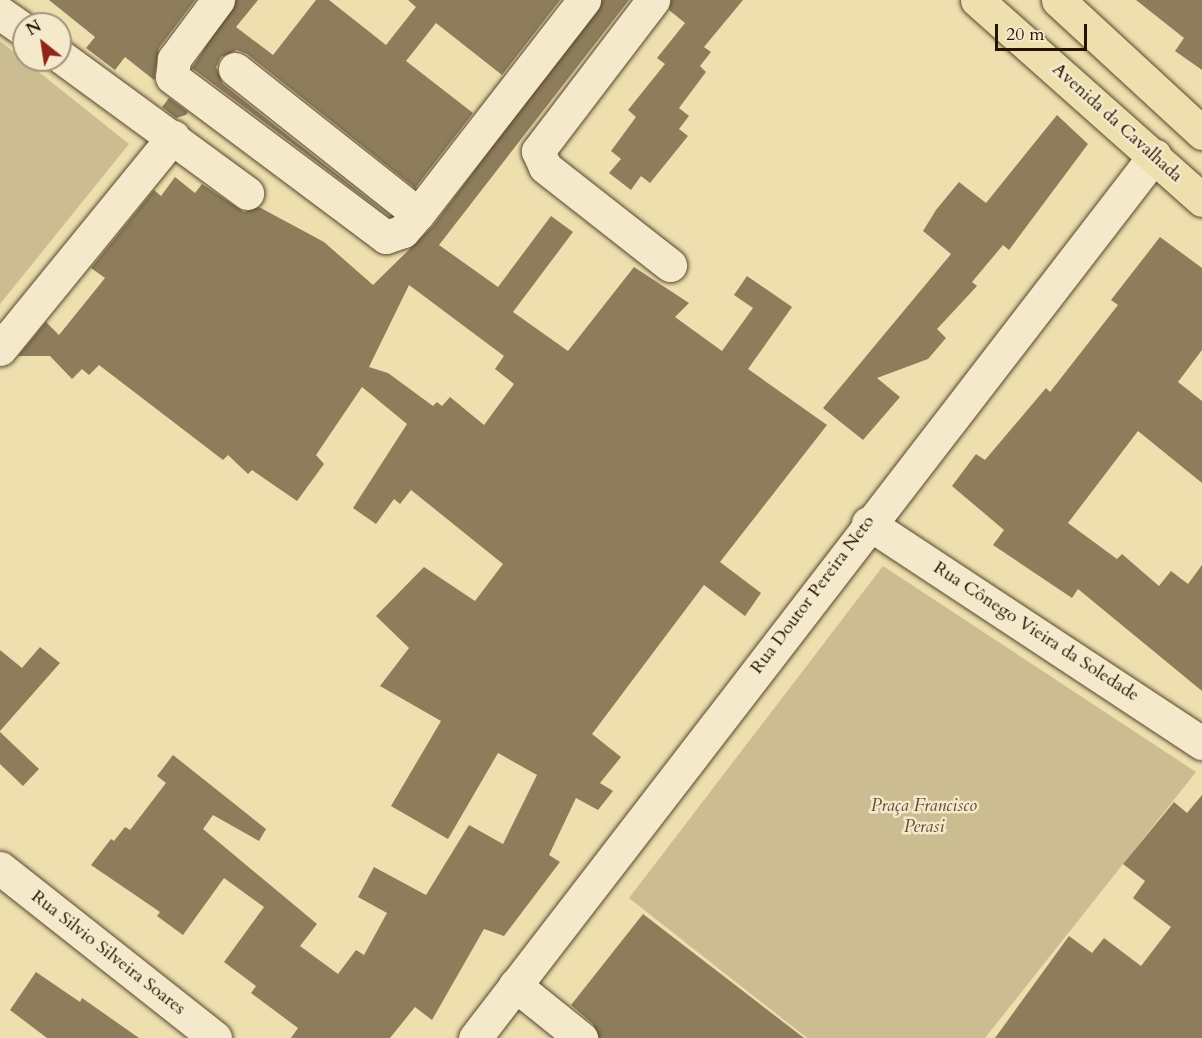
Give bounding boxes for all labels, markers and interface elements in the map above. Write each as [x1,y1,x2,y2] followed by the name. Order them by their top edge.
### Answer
[12,12,72,72] north arrow
[998,12,1090,50] scale bar
[22,15,46,41] text: N
[1006,22,1045,47] text: 20 m
[1047,59,1187,187] street label: Avenida da Cavalhada
[746,512,880,678] street label: Rua Doutor Pereira Neto
[929,557,1143,707] street label: Rua Cônego Vieira da Soledade
[871,796,977,838] park label: Praça Francisco Perasi
[27,886,189,1020] street label: Rua Silvio Silveira Soares

